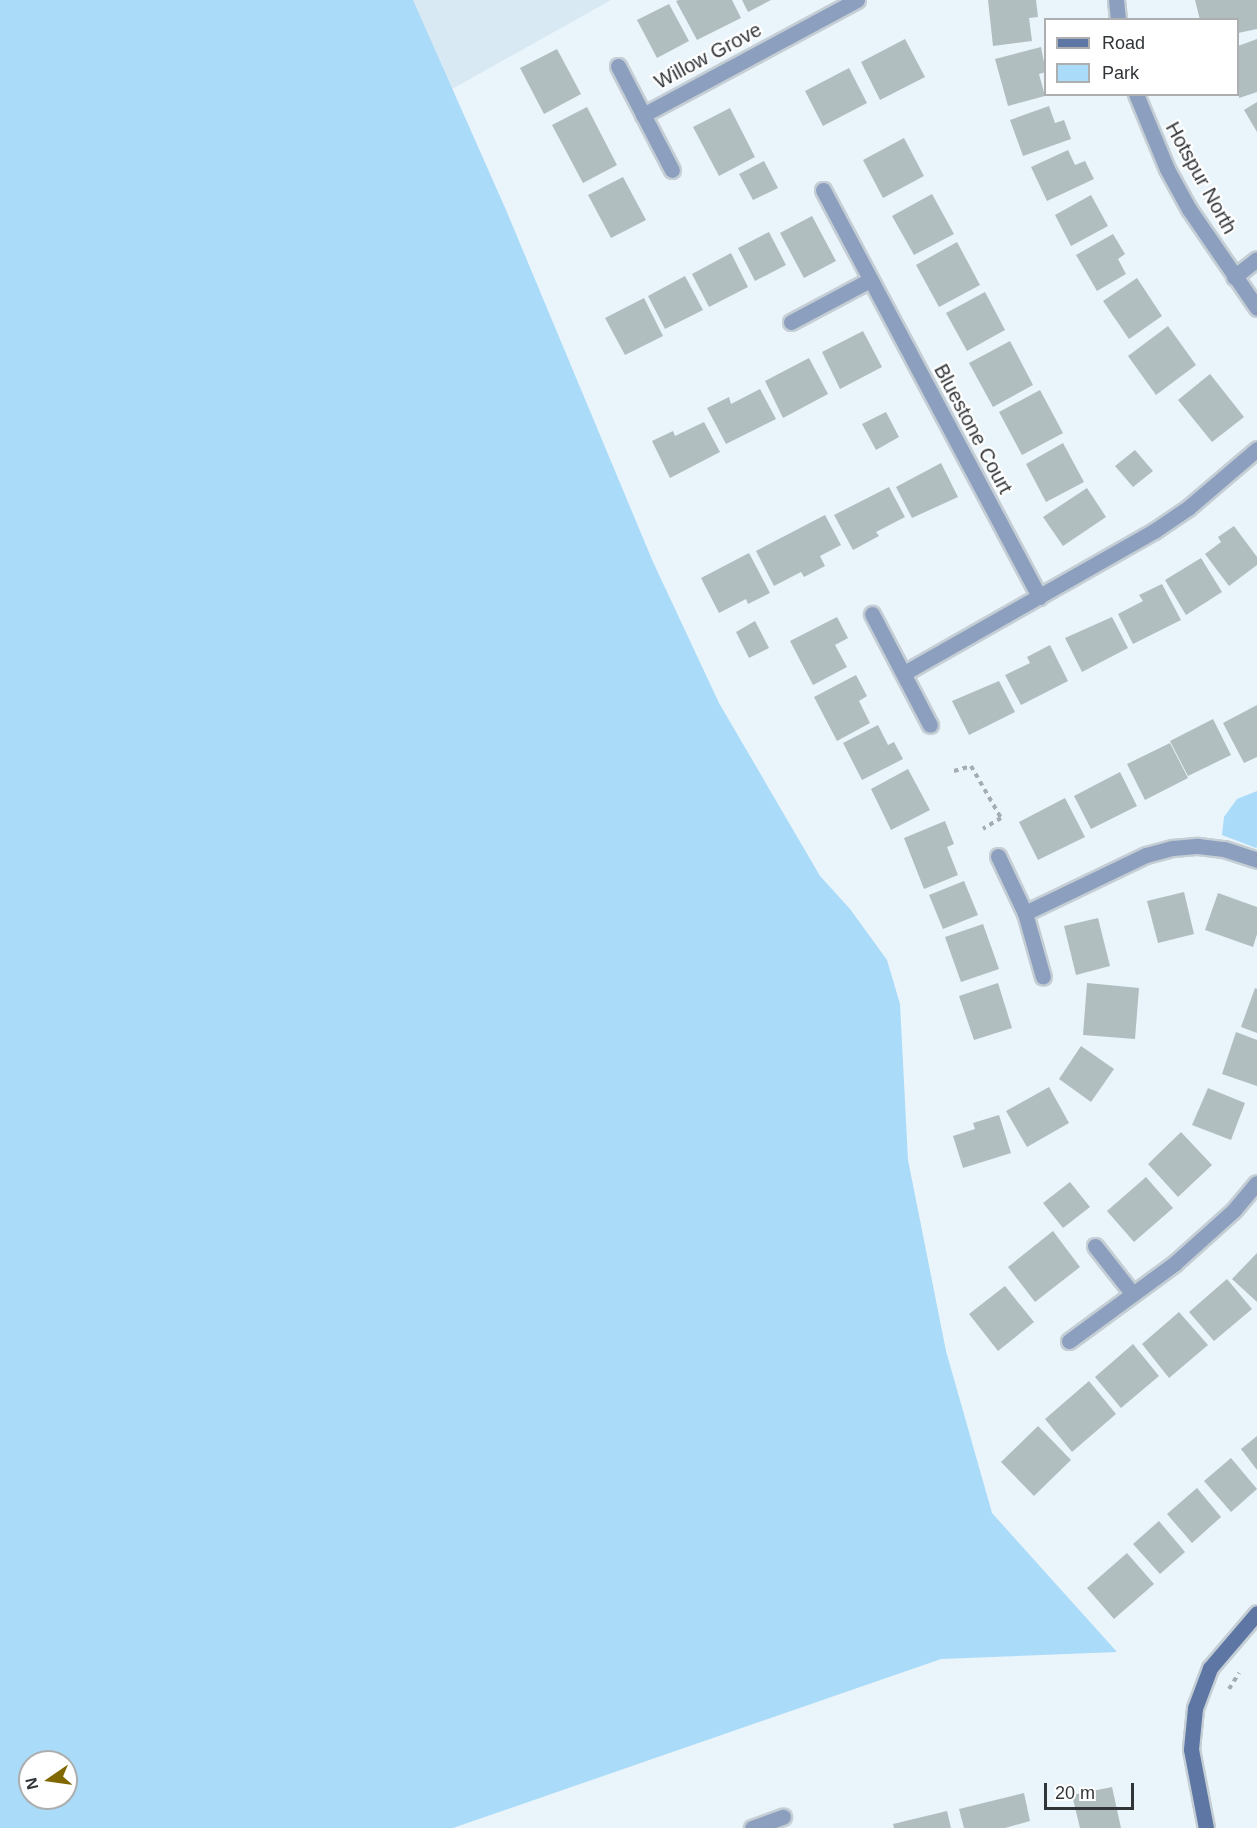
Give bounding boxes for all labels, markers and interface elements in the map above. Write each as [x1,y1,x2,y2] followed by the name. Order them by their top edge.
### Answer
[650,18,766,94] street label: Willow Grove
[1044,18,1239,96] legend
[1102,33,1145,53] text: Road
[1102,63,1139,83] text: Park
[1160,118,1242,238] street label: Hotspur North
[929,360,1017,498] street label: Bluestone Court
[18,1750,78,1810] north arrow
[1047,1771,1137,1809] scale bar
[22,1776,42,1791] text: N
[1055,1783,1095,1803] text: 20 m

